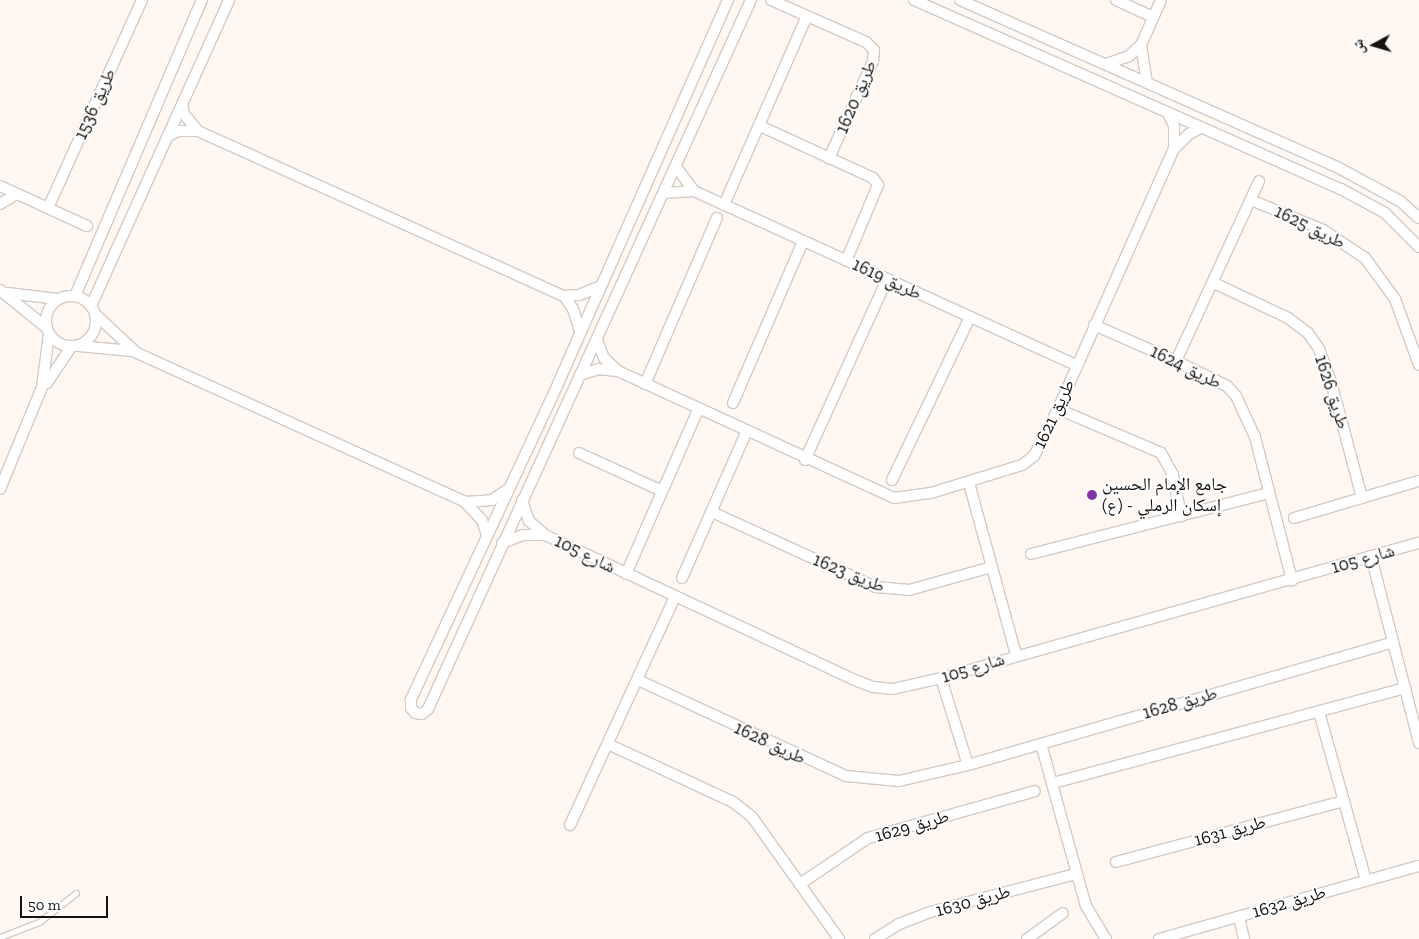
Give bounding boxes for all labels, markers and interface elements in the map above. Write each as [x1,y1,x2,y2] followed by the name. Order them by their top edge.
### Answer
[1349,20,1399,70] north arrow
[1349,38,1368,55] text: ش
[831,57,881,137] street label: طريق 1620
[70,65,120,143] street label: طريق 1536
[1271,201,1349,253] street label: طريق 1625
[849,254,925,304] street label: طريق 1619
[1147,341,1225,393] street label: طريق 1624
[1310,352,1354,432] street label: طريق 1626
[1029,376,1079,452] street label: طريق 1621
[1102,474,1227,516] place label: جامع الإمام الحسين (ع) - إسكان الرملي
[1086,489,1098,501] marker: جامع الإمام الحسين (ع) - إسكان الرملي
[551,530,619,578] street label: شارع 105
[1329,540,1397,578] street label: شارع 105
[810,549,888,597] street label: طريق 1623
[939,648,1007,688] street label: شارع 105
[1140,682,1220,724] street label: طريق 1628
[731,717,809,769] street label: طريق 1628
[872,805,952,847] street label: طريق 1629
[1192,811,1268,851] street label: طريق 1631
[933,881,1013,921] street label: طريق 1630
[1250,881,1328,923] street label: طريق 1632
[22,886,110,918] scale bar
[28,896,61,914] text: 50 m

